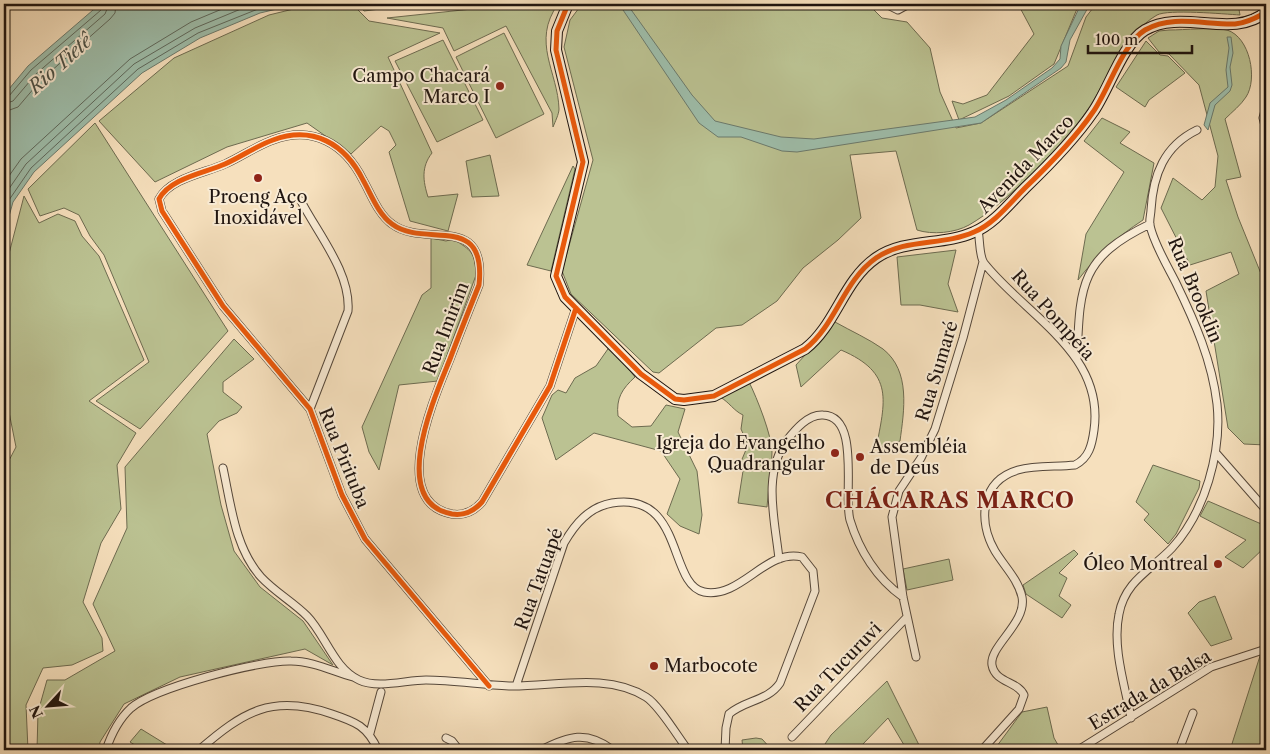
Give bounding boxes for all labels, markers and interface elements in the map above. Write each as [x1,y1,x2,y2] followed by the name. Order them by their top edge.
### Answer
[1088,22,1191,54] scale bar
[22,28,98,100] water label: Rio Tietê
[1095,30,1138,49] text: 100 m
[352,65,491,108] place label: Campo Chacará Marco I
[494,80,506,92] marker: Campo Chacará Marco I
[973,110,1079,219] street label: Avenida Marco
[252,172,264,184] marker: Proeng Aço Inoxidável
[209,186,307,229] place label: Proeng Aço Inoxidável
[1163,234,1227,346] street label: Rua Brooklin
[1007,265,1100,365] street label: Rua Pompéia
[418,278,474,377] street label: Rua Imirim
[911,318,963,424] street label: Rua Sumaré
[314,404,374,512] street label: Rua Pirituba
[656,432,825,475] place label: Igreja do Evangelho Quadrangular
[869,436,968,479] place label: Assembléia de Deus
[829,447,841,459] marker: Igreja do Evangelho Quadrangular
[854,451,866,463] marker: Assembléia de Deus
[825,486,1075,514] district label: CHÁCARAS MARCO
[510,525,568,633] street label: Rua Tatuapé
[1083,552,1208,575] place label: Óleo Montreal
[1212,558,1224,570] marker: Óleo Montreal
[790,617,887,716] street label: Rua Tucuruvi
[1085,645,1215,735] street label: Estrada da Balsa
[664,655,758,677] place label: Marbocote
[648,660,660,672] marker: Marbocote
[22,682,72,732] north arrow
[26,702,47,721] text: N

